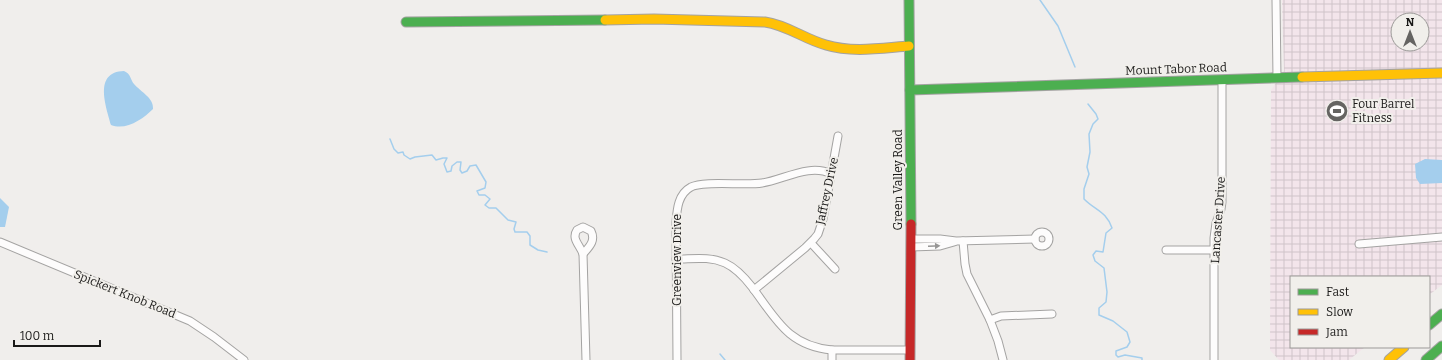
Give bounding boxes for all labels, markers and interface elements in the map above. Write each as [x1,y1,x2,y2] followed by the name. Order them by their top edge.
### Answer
[1390,12,1430,52] north arrow
[1406,16,1415,29] text: N
[1125,60,1227,78] street label: Mount Tabor Road
[1352,97,1415,125] place label: Four Barrel Fitness
[1324,98,1350,124] sports icon: Four Barrel Fitness
[891,129,905,231] street label: Green Valley Road
[813,156,841,227] street label: Jaffrey Drive
[1208,176,1228,264] street label: Lancaster Drive
[670,214,684,306] street label: Greenview Drive
[928,243,941,249] one-way arrow
[72,267,178,321] street label: Spickert Knob Road
[1290,276,1430,348] legend
[1326,285,1350,299] text: Fast
[1326,305,1353,319] text: Slow
[14,322,100,348] scale bar
[1325,325,1348,339] text: Jam
[20,329,55,343] text: 100 m

